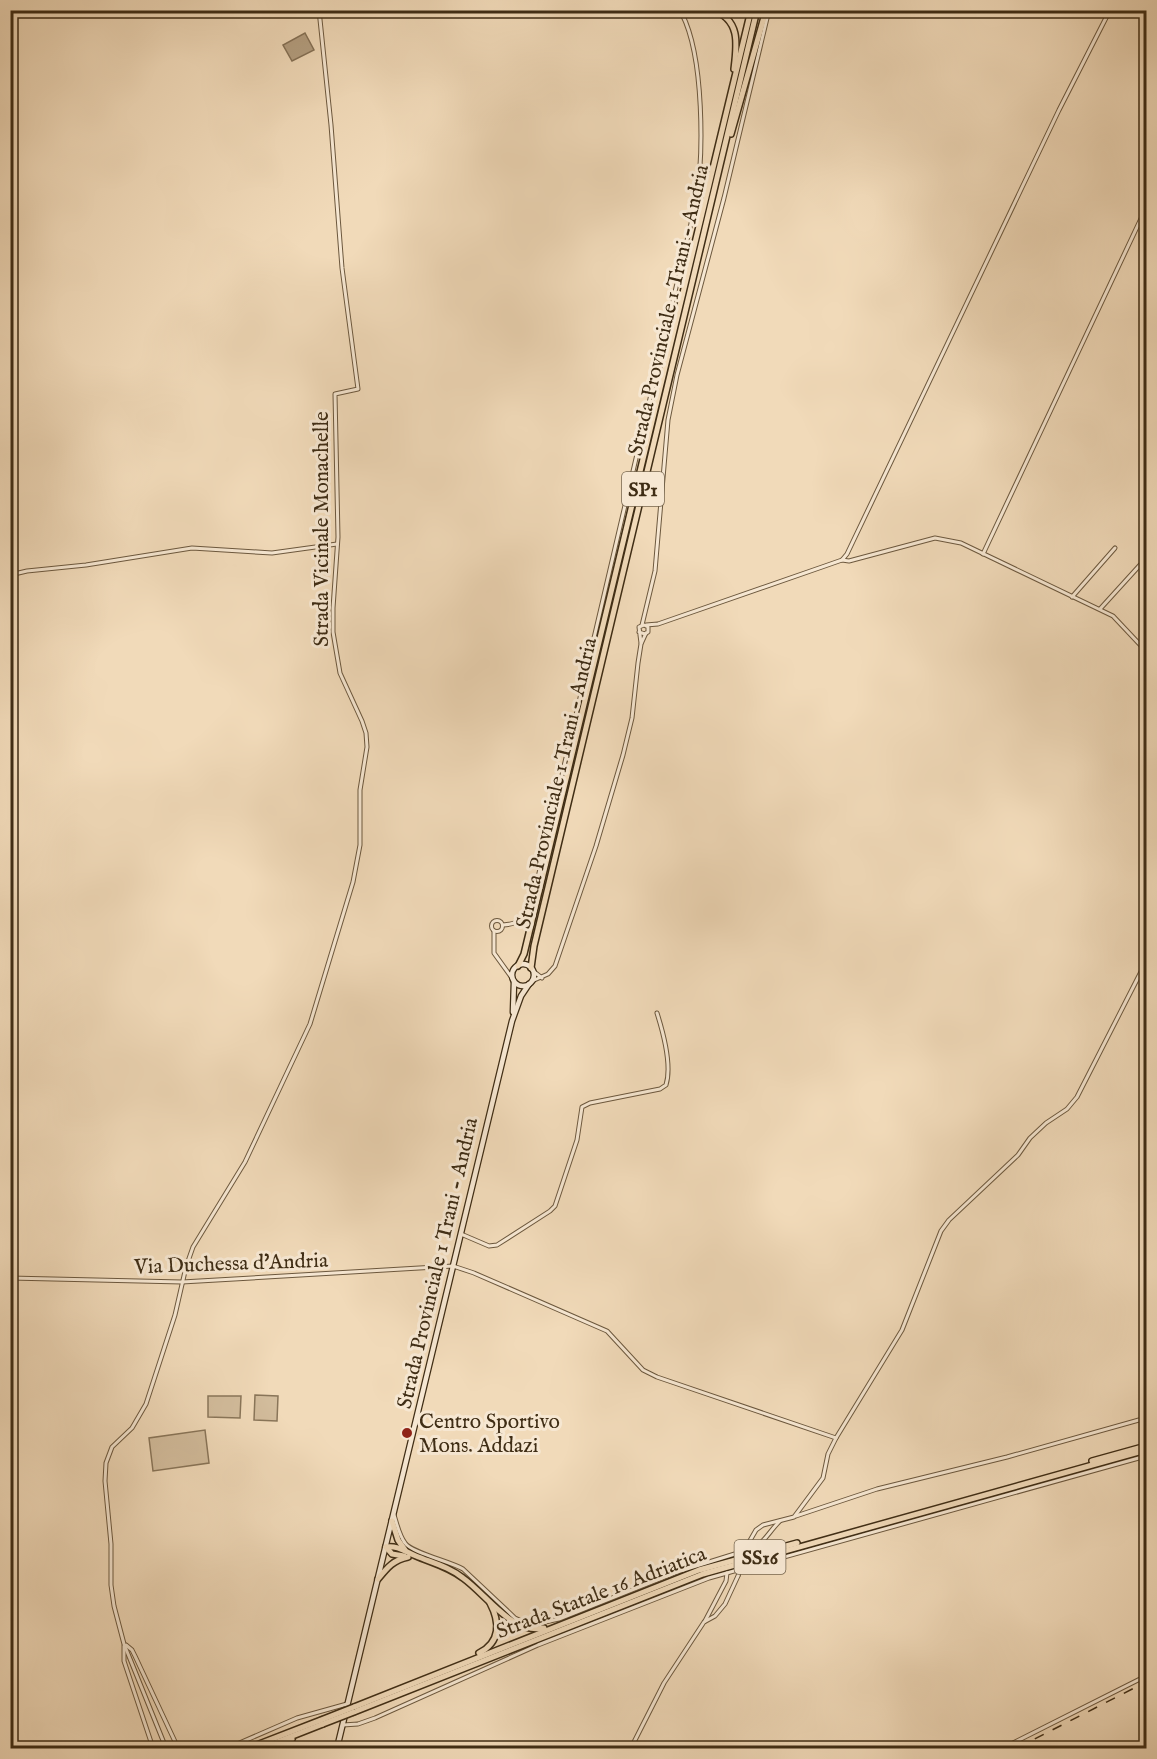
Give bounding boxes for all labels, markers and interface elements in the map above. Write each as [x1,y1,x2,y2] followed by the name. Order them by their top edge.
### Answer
[623,161,716,459] street label: Strada Provinciale 1 Trani - Andria
[309,411,336,647] street label: Strada Vicinale Monachelle
[622,472,664,506] road number: SP1
[511,634,604,932] street label: Strada Provinciale 1 Trani - Andria
[392,1114,485,1412] street label: Strada Provinciale 1 Trani - Andria
[133,1248,329,1281] street label: Via Duchessa d'Andria
[419,1409,560,1460] place label: Centro Sportivo Mons. Addazi
[400,1426,414,1440] marker: Centro Sportivo Mons. Addazi
[734,1540,786,1574] road number: SS16
[493,1541,711,1646] street label: Strada Statale 16 Adriatica

